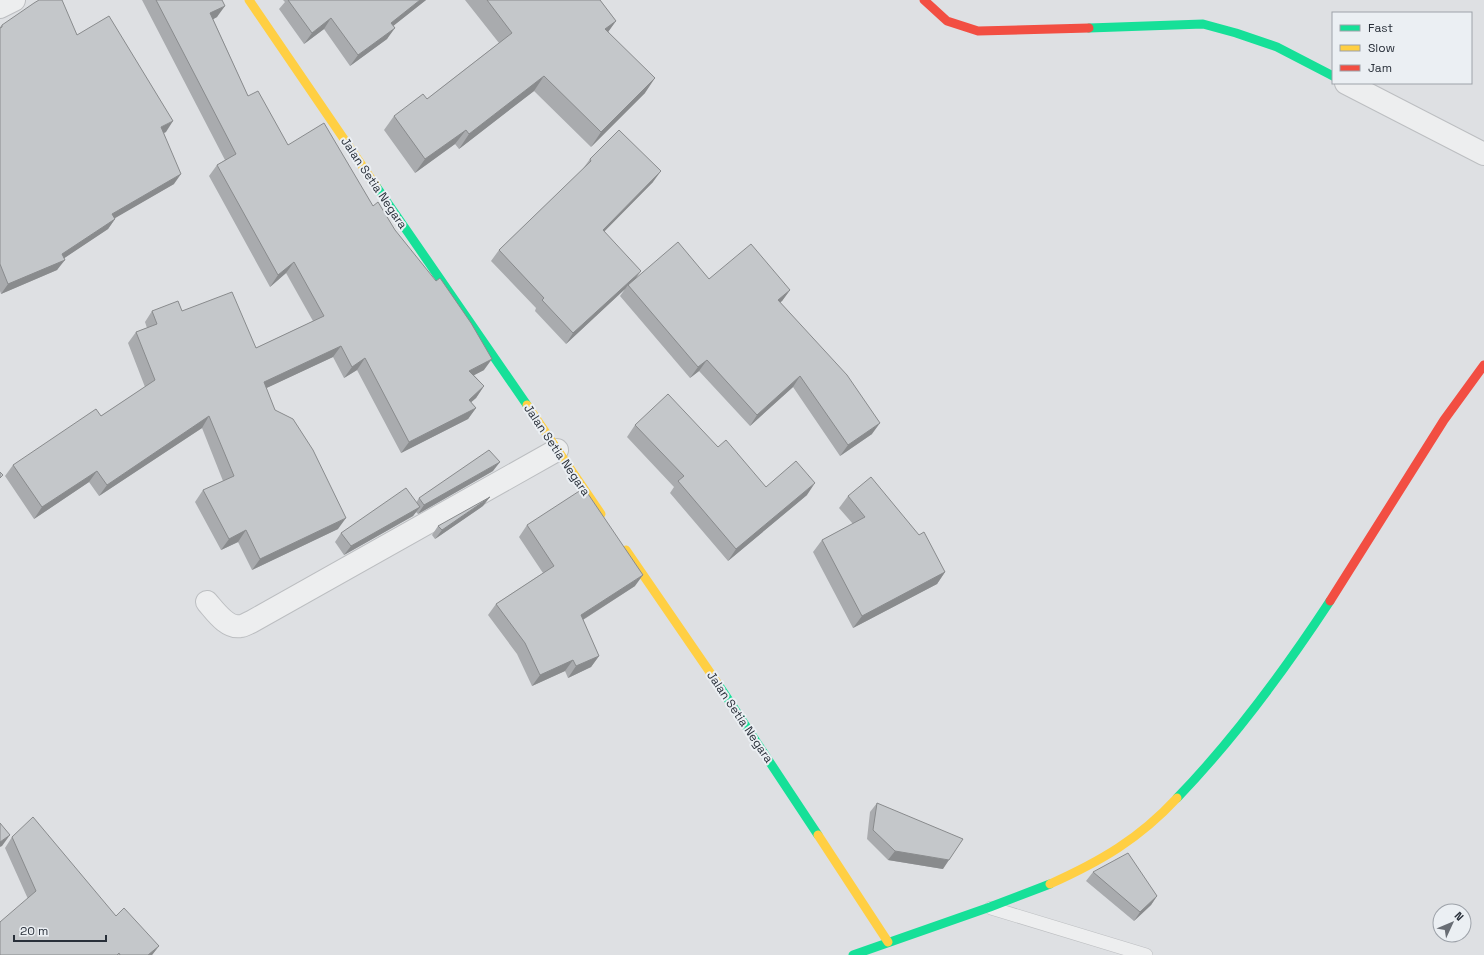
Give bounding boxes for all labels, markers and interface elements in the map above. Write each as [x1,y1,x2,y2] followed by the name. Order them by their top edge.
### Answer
[1332,12,1472,84] legend
[1368,20,1393,36] text: Fast
[1368,40,1395,56] text: Slow
[1368,60,1392,76] text: Jam
[337,134,411,232] street label: Jalan Setia Negara
[520,401,594,499] street label: Jalan Setia Negara
[703,668,777,766] street label: Jalan Setia Negara
[1432,903,1472,943] north arrow
[1452,909,1467,924] text: N
[14,917,106,943] scale bar
[20,923,48,939] text: 20 m

